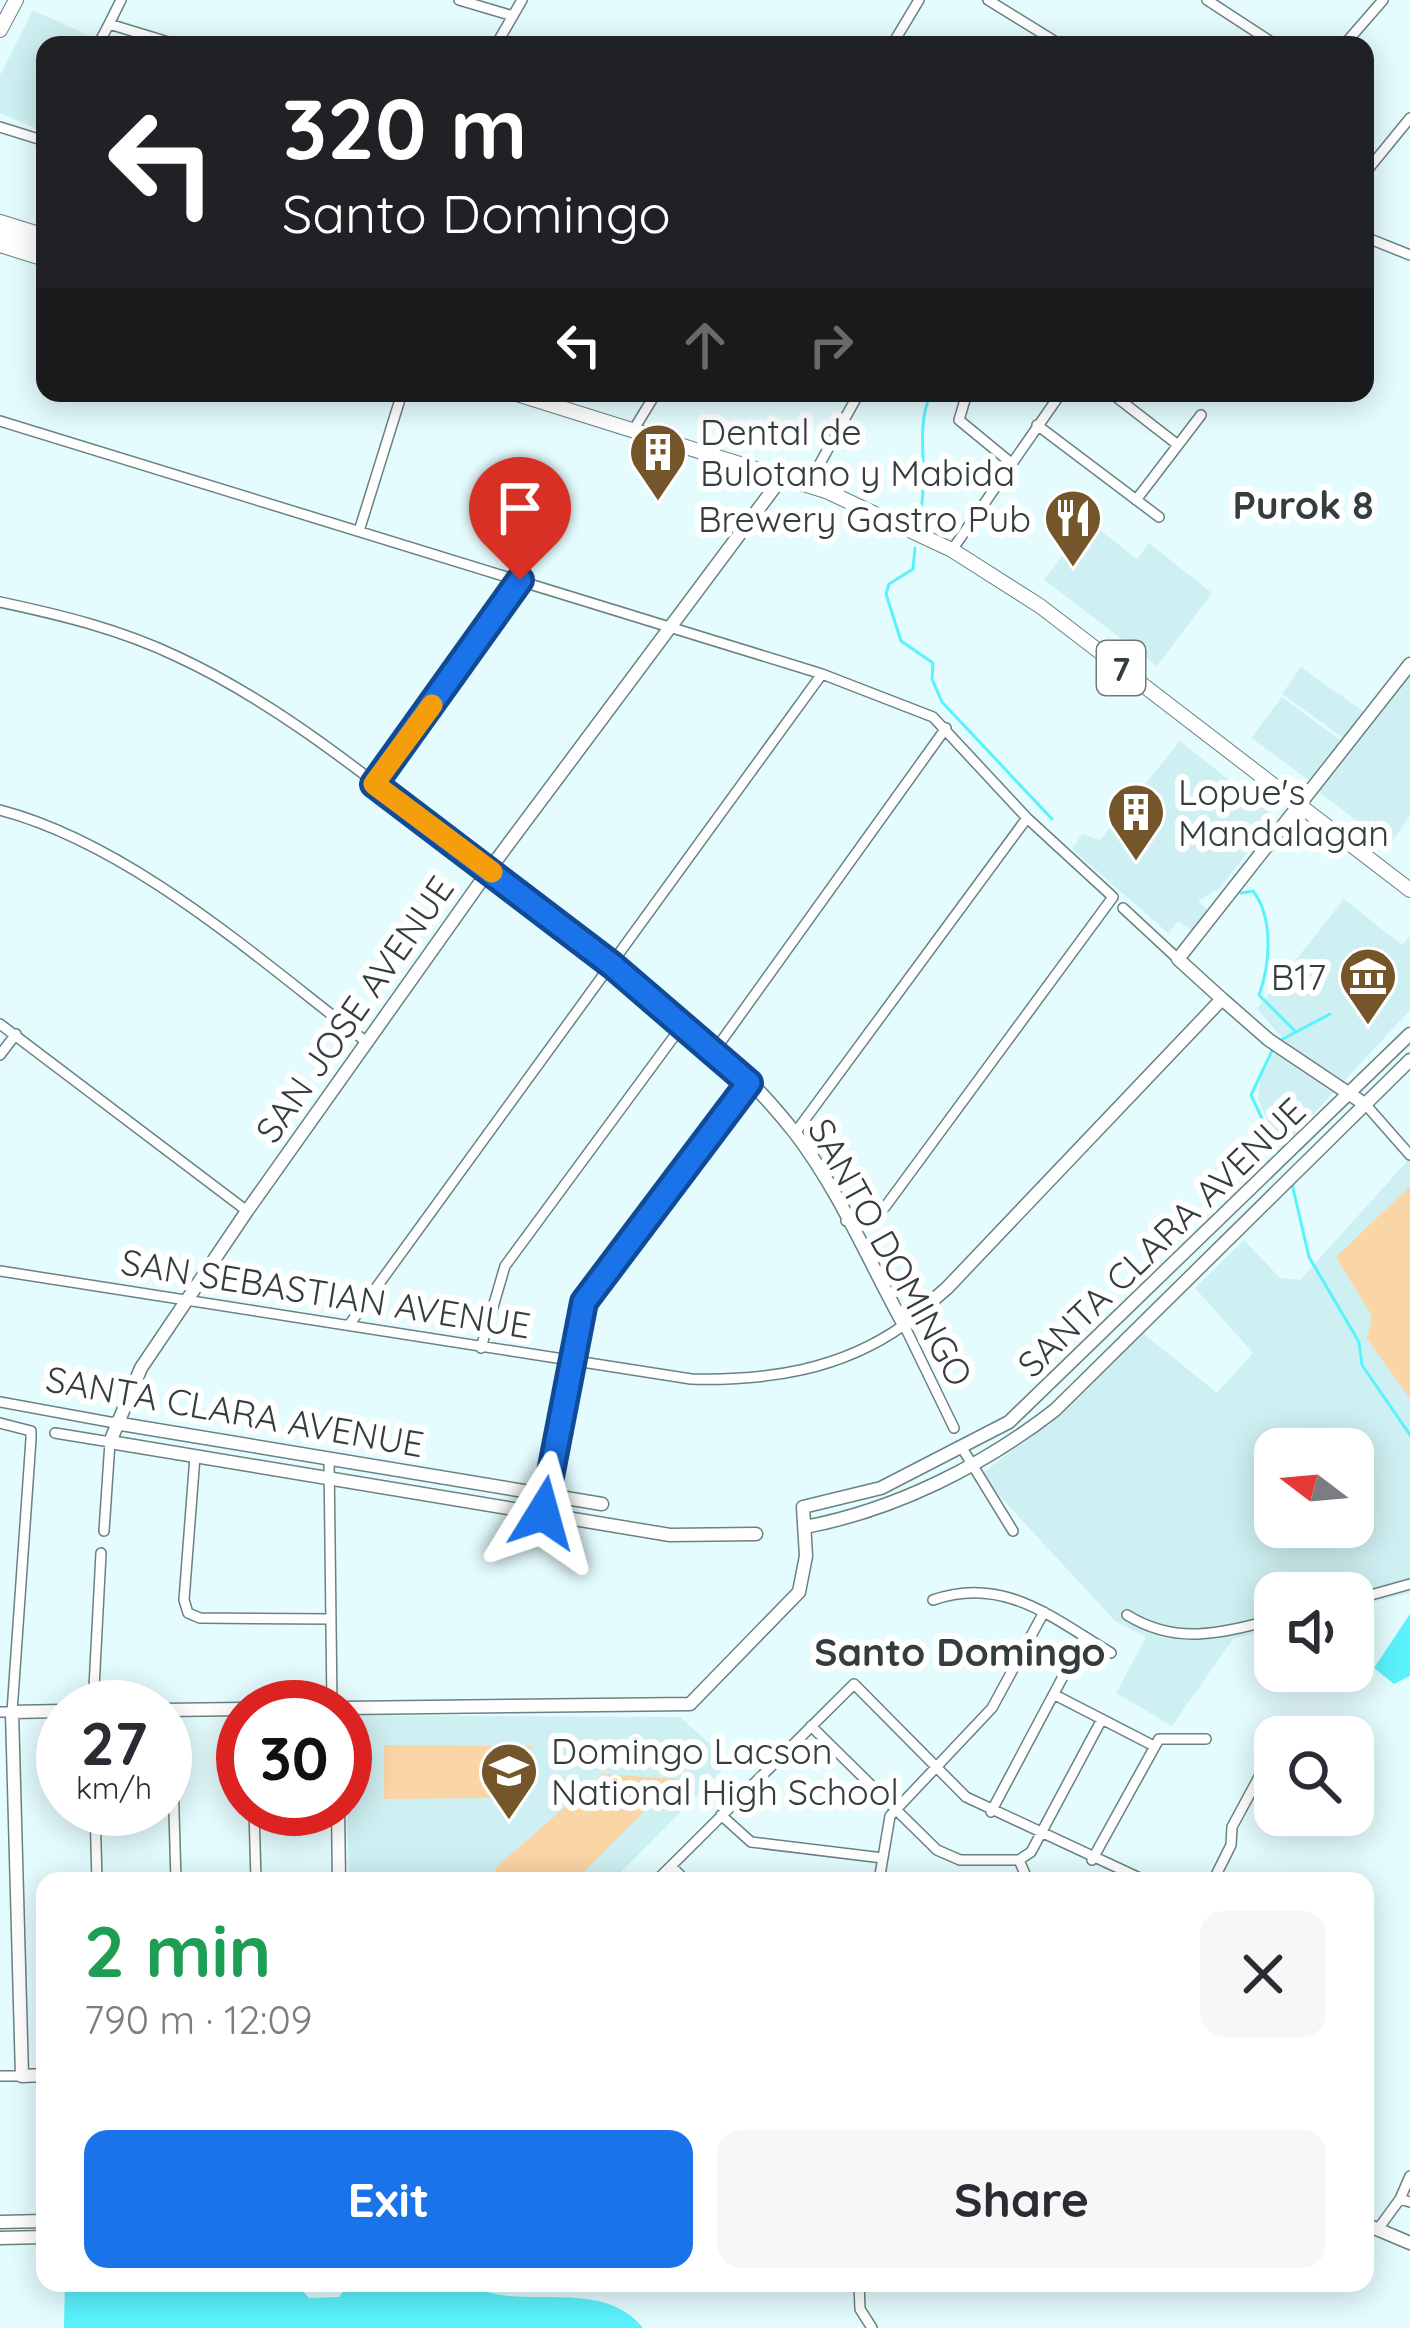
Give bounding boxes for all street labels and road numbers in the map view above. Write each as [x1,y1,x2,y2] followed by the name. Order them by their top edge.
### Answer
[1097,641,1145,695] road number: 7
[245,867,463,1151] street label: SAN JOSE AVENUE
[1008,1088,1314,1386] street label: SANTA CLARA AVENUE
[799,1110,983,1394] street label: SANTO DOMINGO
[118,1238,534,1348] street label: SAN SEBASTIAN AVENUE
[43,1356,427,1466] street label: SANTA CLARA AVENUE

